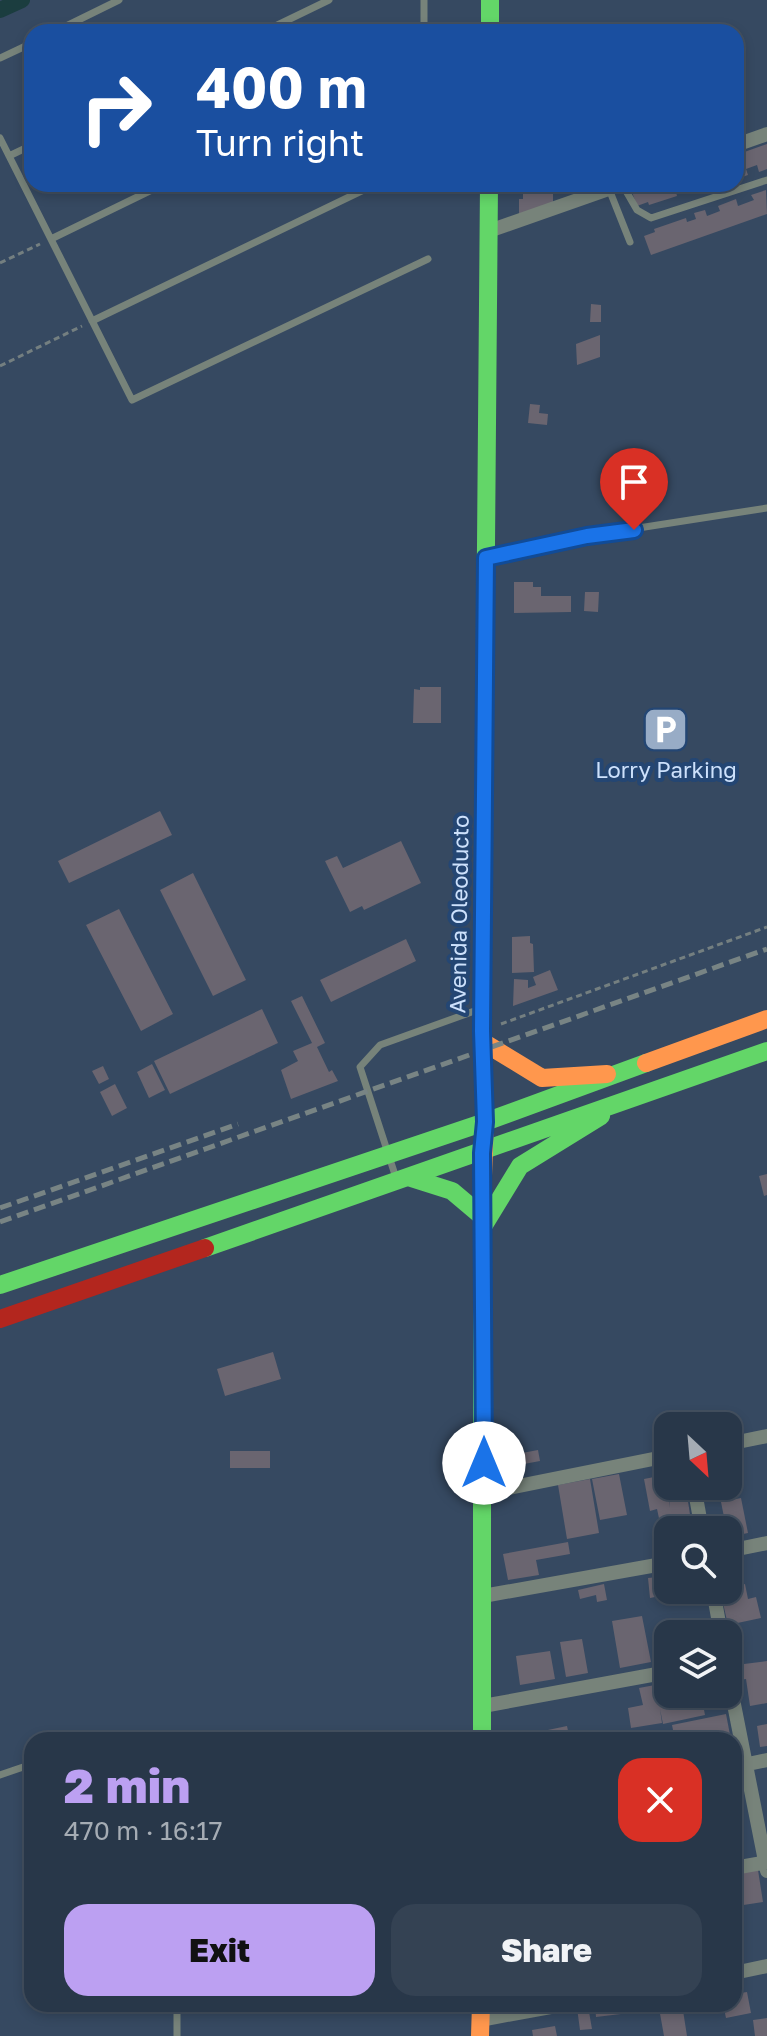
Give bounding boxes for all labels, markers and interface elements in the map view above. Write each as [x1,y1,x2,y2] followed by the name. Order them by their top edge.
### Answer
[196,53,367,120] text: 400 m
[64,56,168,160] icon: right
[196,121,364,164] text: Turn right
[600,448,668,530] pin
[612,460,656,504] icon: arrive
[642,705,690,753] parking icon: Lorry Parking
[595,756,737,783] place label: Lorry Parking
[443,814,474,1014] street label: Avenida Oleoducto
[654,1412,742,1500] north arrow
[654,1412,742,1708] map controls
[442,1421,526,1505] position arrow
[654,1516,742,1604] button: search
[654,1620,742,1708] button: layers
[64,1756,190,1814] text: 2 min
[618,1758,702,1842] button: close
[64,1815,223,1846] text: 470 m · 16:17
[64,1904,375,1996] button: Exit
[391,1904,702,1996] button: Share

